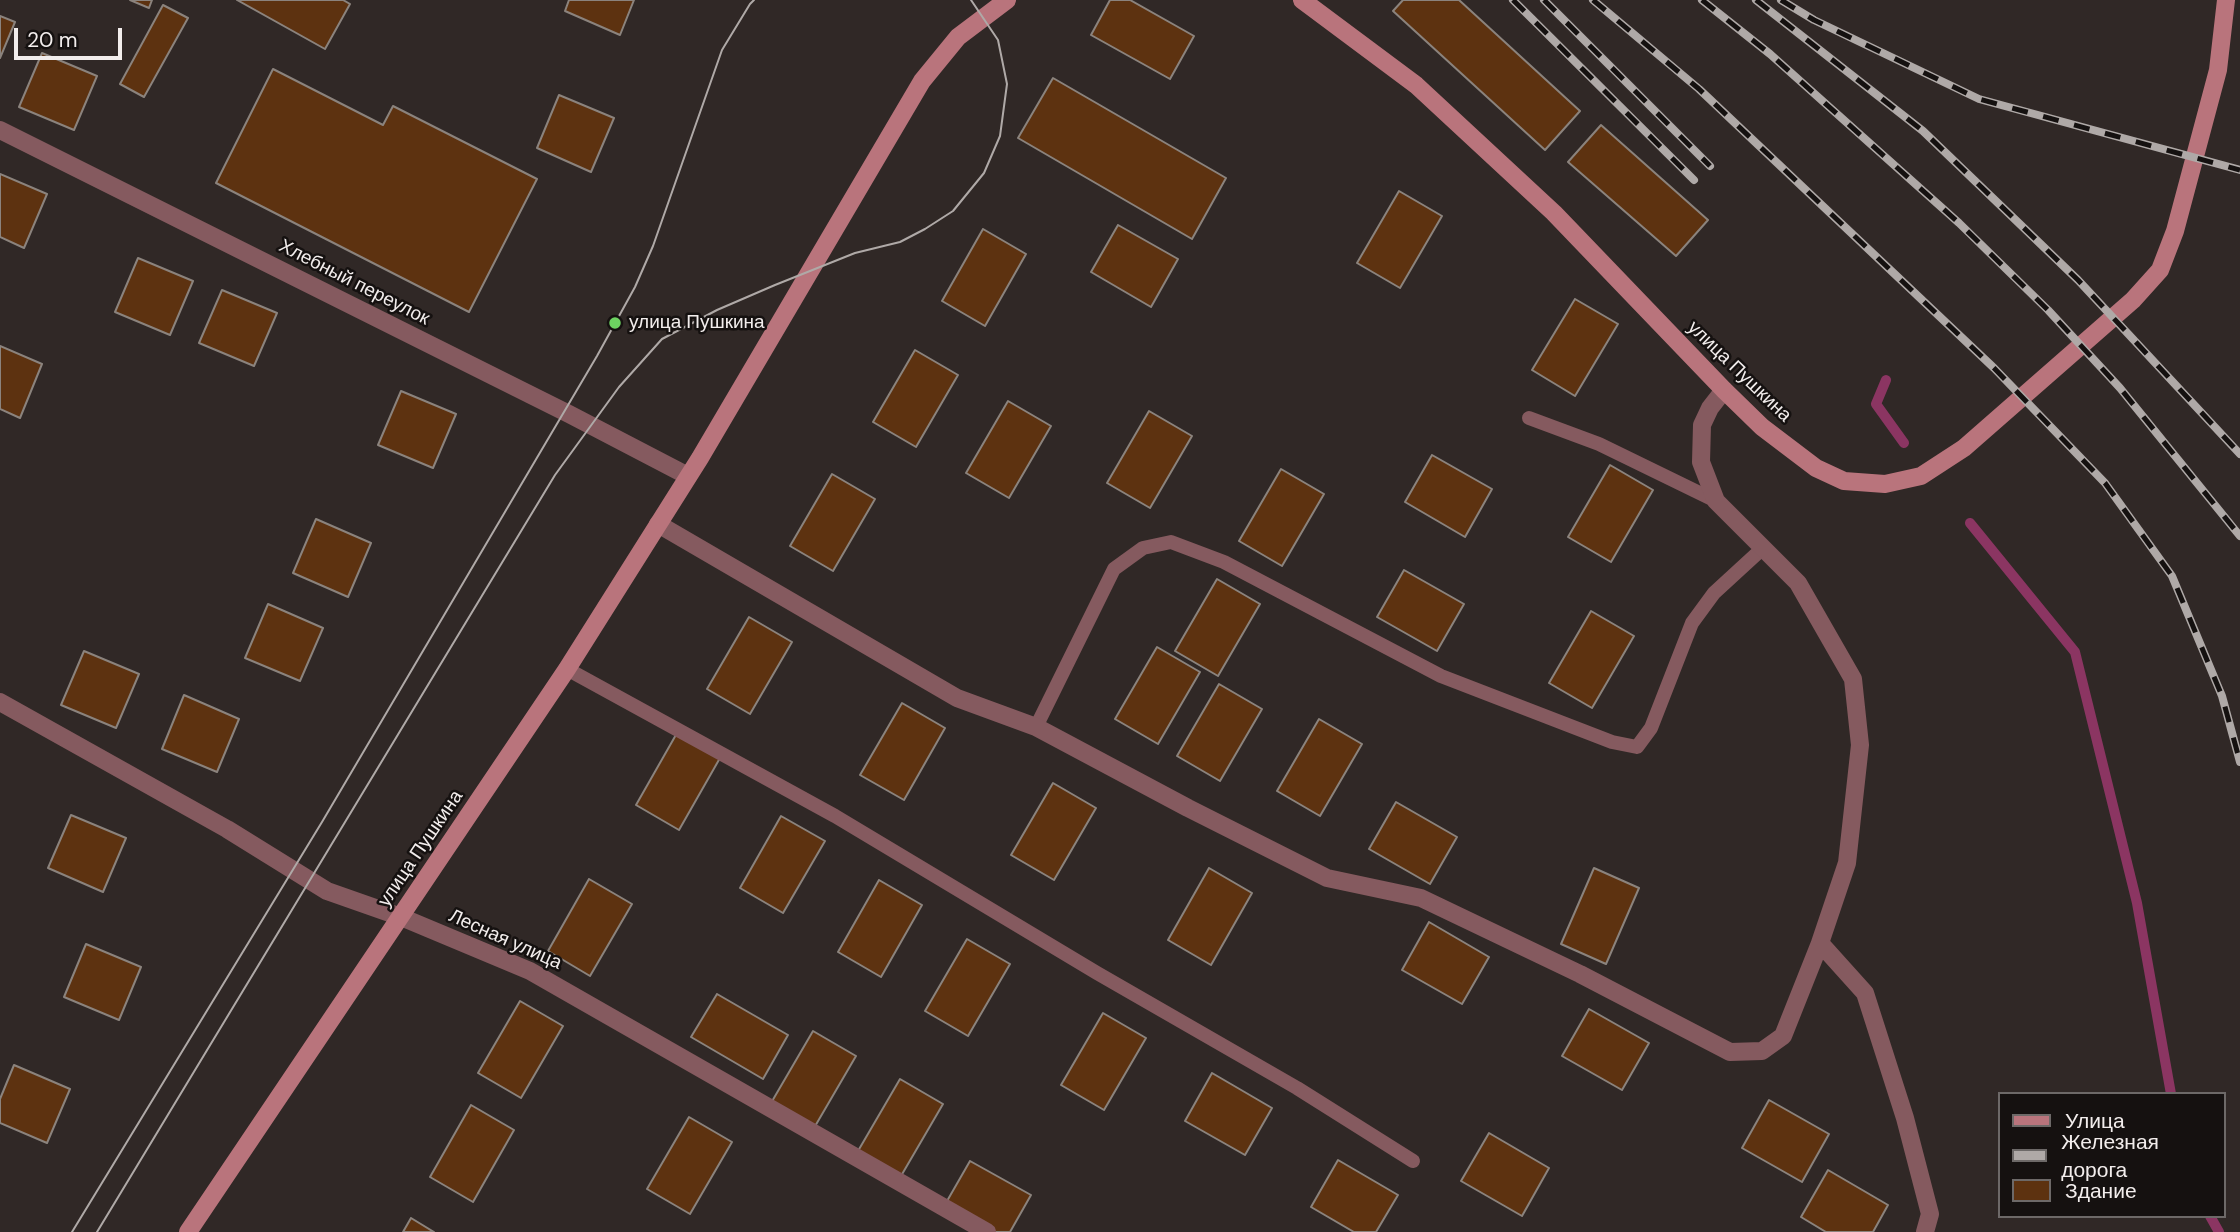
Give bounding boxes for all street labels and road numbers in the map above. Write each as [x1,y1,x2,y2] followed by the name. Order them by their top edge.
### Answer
[275,235,433,331] street label: Хлебный переулок
[1682,317,1796,427] street label: улица Пушкина
[374,786,468,912] street label: улица Пушкина
[445,905,565,975] street label: Лесная улица

